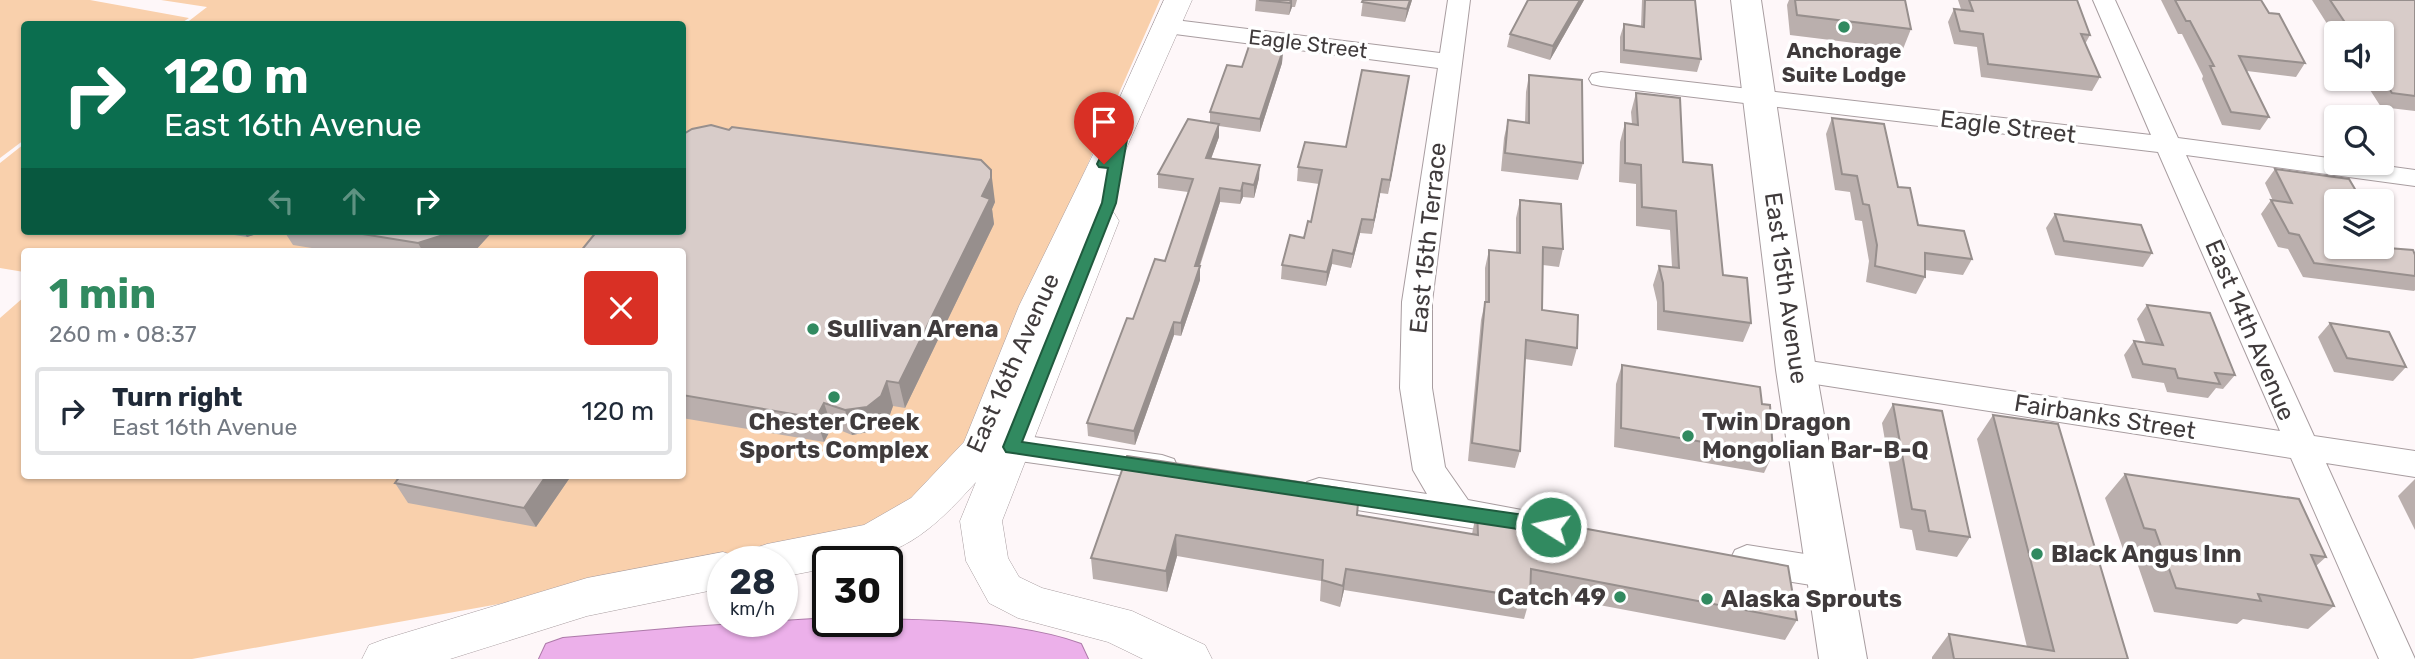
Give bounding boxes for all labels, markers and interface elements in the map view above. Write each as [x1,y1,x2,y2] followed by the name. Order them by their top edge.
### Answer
[1836,19,1852,35] marker: Anchorage Suite Lodge
[2324,21,2394,259] map controls
[2324,21,2394,91] button: sound
[1247,24,1369,63] street label: Eagle Street
[1782,38,1906,87] place label: Anchorage Suite Lodge
[164,47,309,105] text: 120 m
[49,49,140,140] icon: right
[1074,92,1134,164] pin
[1085,103,1123,141] icon: arrive
[1938,105,2078,149] street label: Eagle Street
[2324,105,2394,175] button: search
[164,106,422,144] text: East 16th Avenue
[1404,141,1452,335] street label: East 15th Terrace
[262,182,300,220] icon: left
[335,182,373,220] icon: ahead
[408,182,446,220] icon: right
[2324,189,2394,259] button: layers
[1759,190,1813,386] street label: East 15th Avenue
[2199,235,2301,425] street label: East 14th Avenue
[49,269,156,319] text: 1 min
[961,269,1065,457] street label: East 16th Avenue
[584,271,658,345] button: close
[827,315,999,343] place label: Sullivan Arena
[49,320,197,348] text: 260 m · 08:37
[805,321,821,337] marker: Sullivan Arena
[112,382,242,413] text: Turn right
[826,389,842,405] marker: Chester Creek Sports Complex
[2012,389,2198,445] street label: Fairbanks Street
[53,392,91,430] icon: right
[582,396,654,427] text: 120 m
[739,408,929,464] place label: Chester Creek Sports Complex
[1702,408,1929,464] place label: Twin Dragon Mongolian Bar-B-Q
[112,413,297,441] text: East 16th Avenue
[1680,428,1696,444] marker: Twin Dragon Mongolian Bar-B-Q
[1514,490,1588,564] position arrow
[2051,540,2242,568] place label: Black Angus Inn
[812,546,903,637] speed limit sign: 30
[2029,546,2045,562] marker: Black Angus Inn
[729,561,776,603] text: 28
[1497,583,1606,611] place label: Catch 49
[1721,585,1902,613] place label: Alaska Sprouts
[1612,589,1628,605] marker: Catch 49
[1699,591,1715,607] marker: Alaska Sprouts
[730,598,775,620] text: km/h

